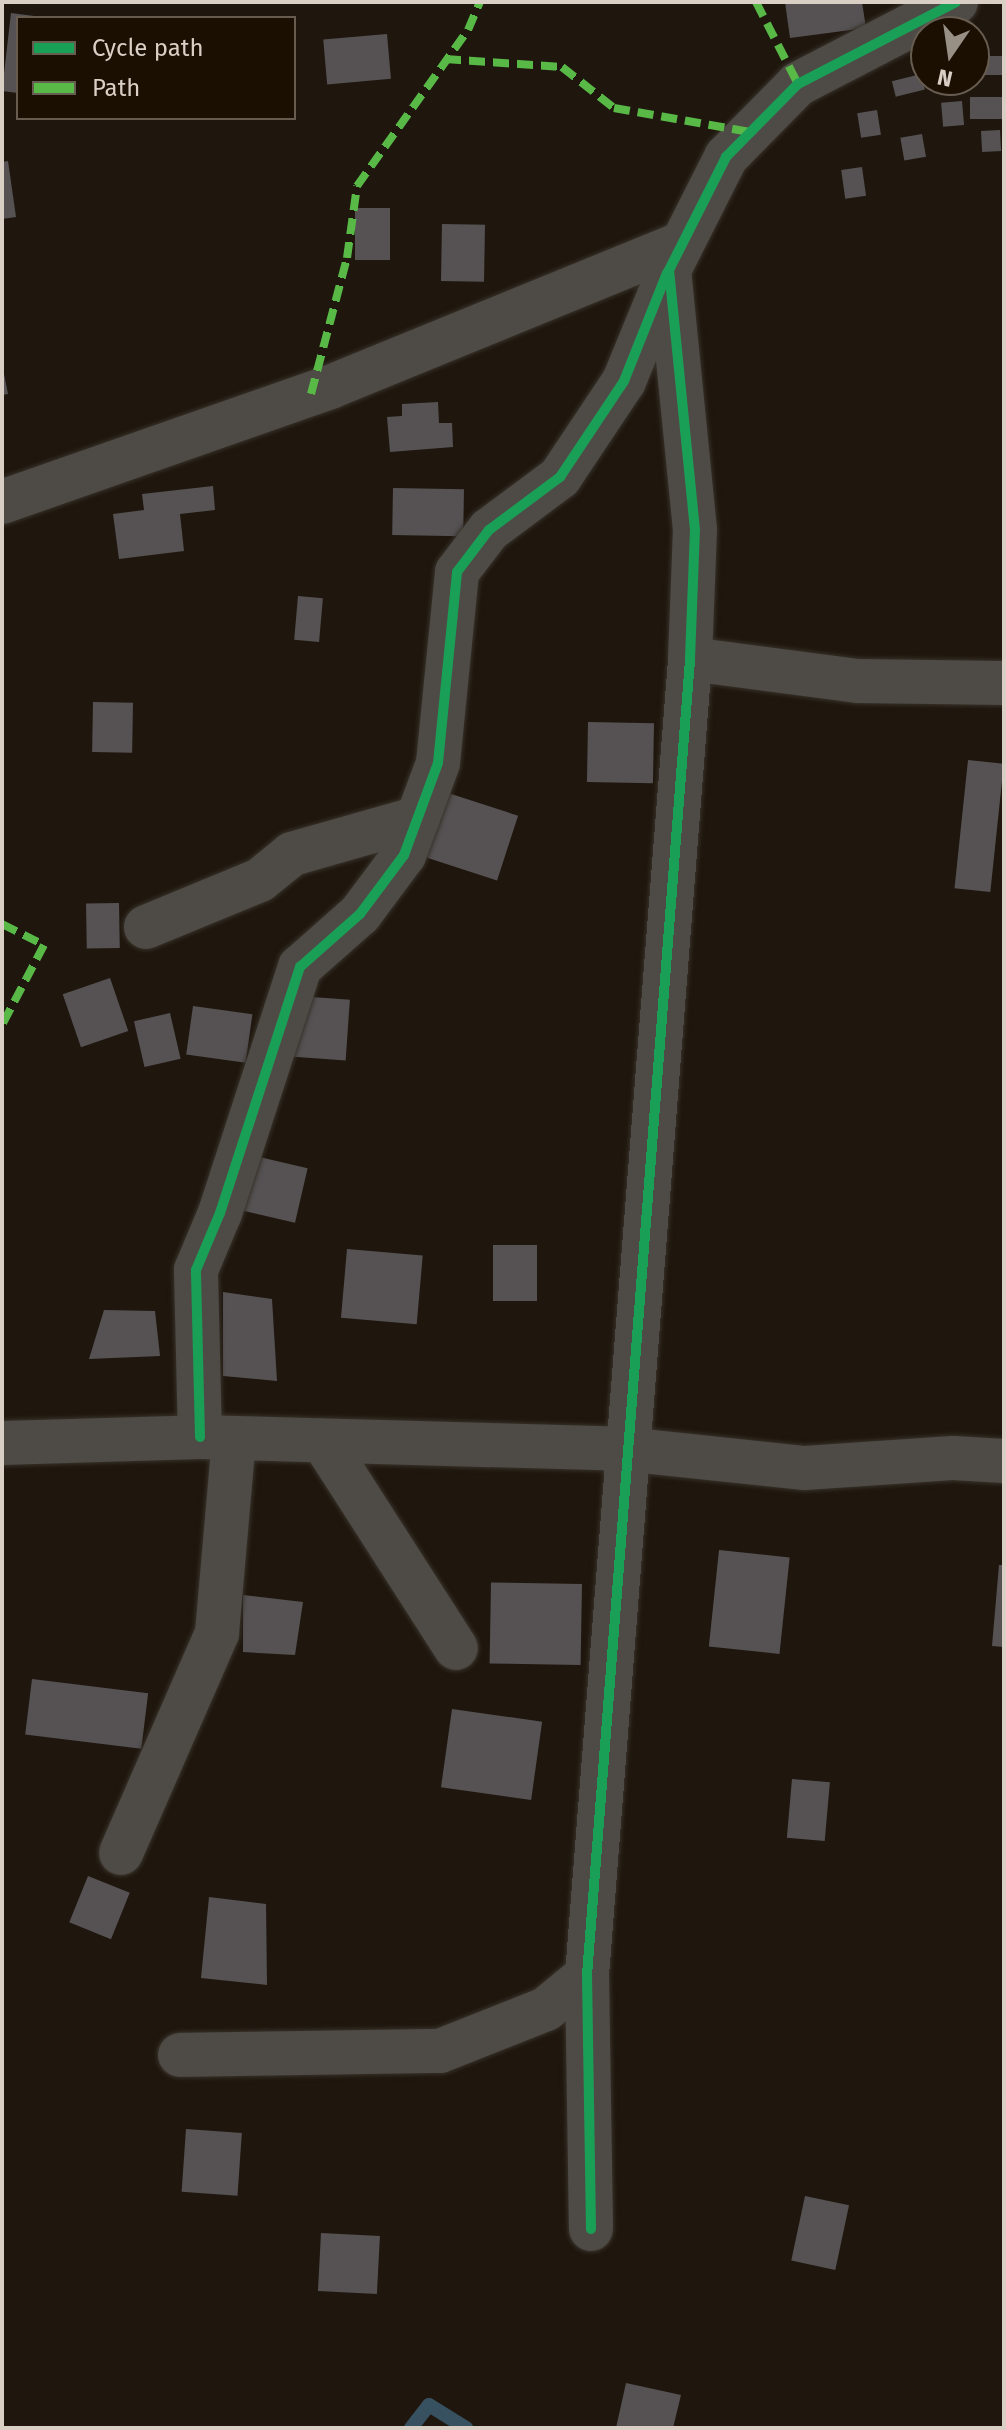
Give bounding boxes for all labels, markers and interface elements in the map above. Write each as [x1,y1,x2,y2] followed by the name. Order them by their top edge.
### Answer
[16,16,296,120] legend
[910,16,990,96] north arrow
[92,34,204,62] text: Cycle path
[935,63,955,93] text: N
[92,74,140,102] text: Path

